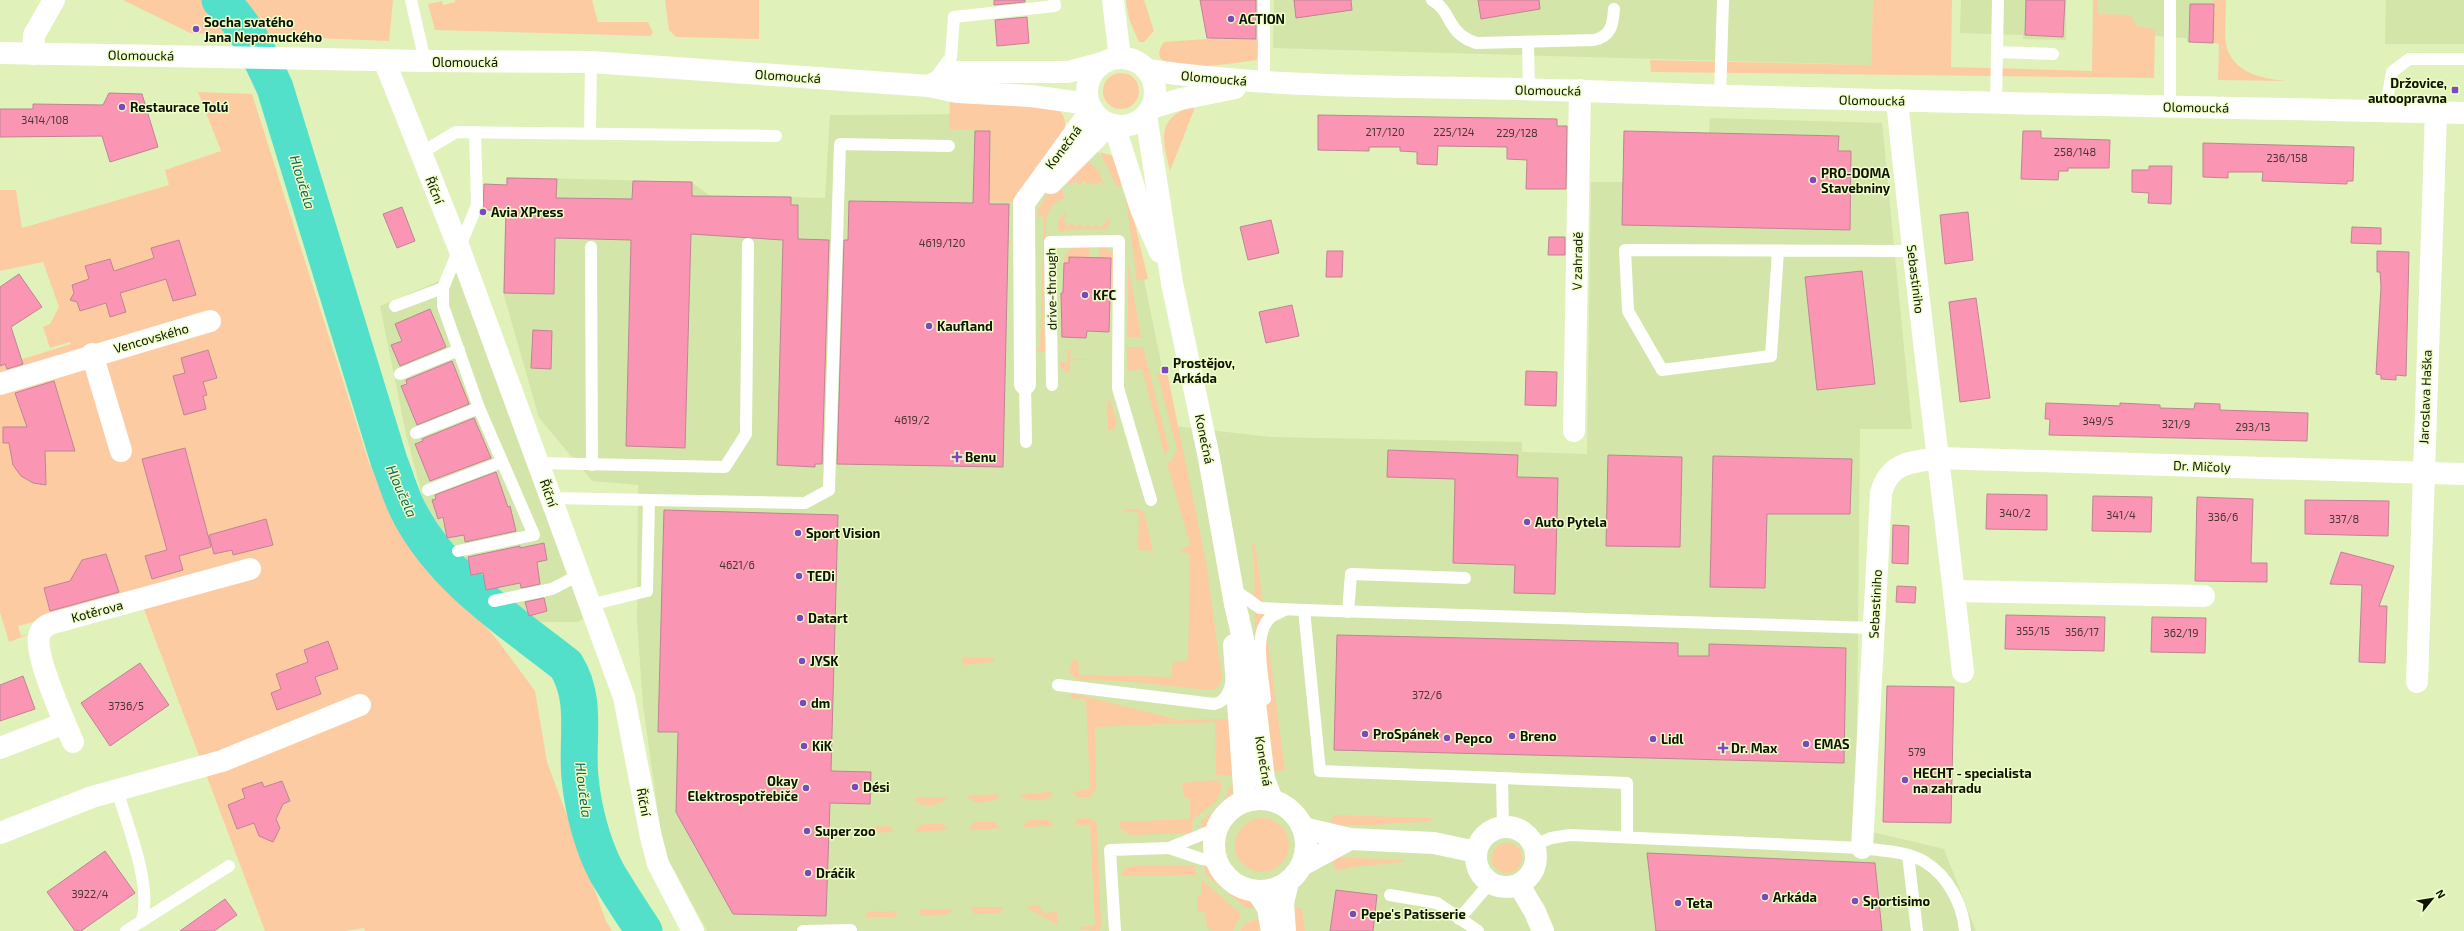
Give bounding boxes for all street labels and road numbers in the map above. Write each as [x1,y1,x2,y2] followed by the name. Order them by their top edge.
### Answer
[108,46,174,64] street label: Olomoucká
[432,54,498,70] street label: Olomoucká
[754,66,822,86] street label: Olomoucká
[1180,67,1248,89] street label: Olomoucká
[1515,81,1581,99] street label: Olomoucká
[1839,91,1905,109] street label: Olomoucká
[2163,98,2229,116] street label: Olomoucká
[1041,122,1085,172] street label: Konečná
[422,174,448,207] street label: Říční
[1568,232,1586,290] street label: V zahradě
[1904,244,1928,314] street label: Sebastiniho
[1042,248,1060,330] street label: drive-through
[112,320,190,356] street label: Vencovského
[2415,349,2435,445] street label: Jaroslava Haška
[1192,413,1218,465] street label: Konečná
[2173,457,2231,475] street label: Dr. Mičoly
[537,477,562,510] street label: Říční
[1865,569,1885,639] street label: Sebastiniho
[69,596,125,626] street label: Kotěrova
[1252,735,1276,787] street label: Konečná
[633,787,655,818] street label: Říční

